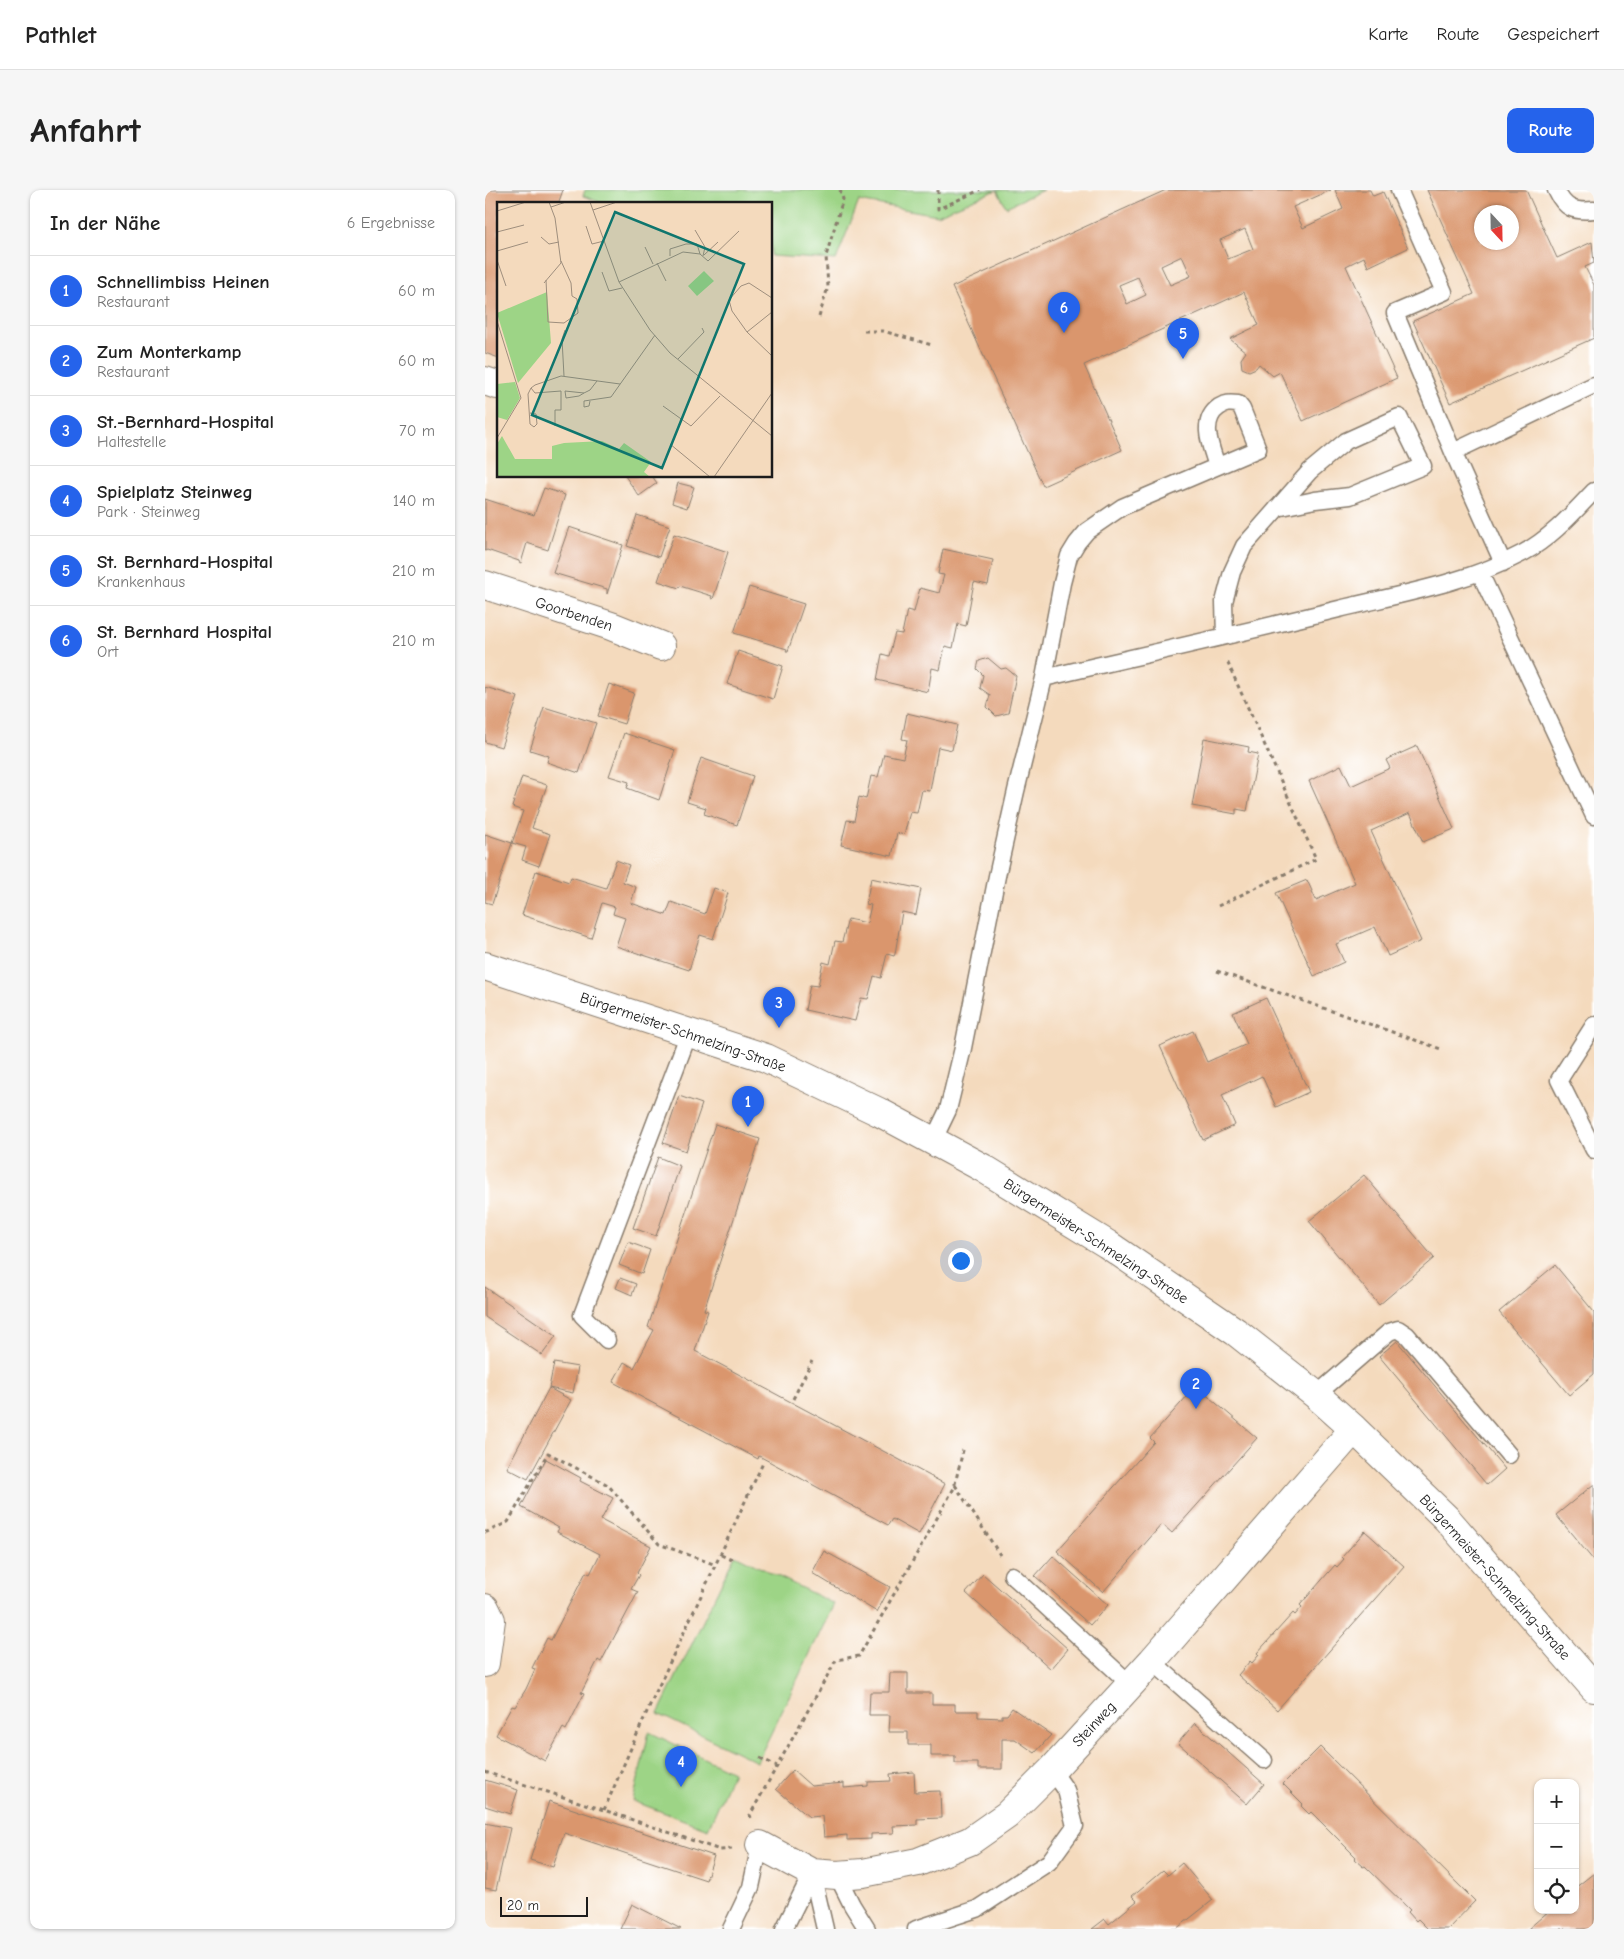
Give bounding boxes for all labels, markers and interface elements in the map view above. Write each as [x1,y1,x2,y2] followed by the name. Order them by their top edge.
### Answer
[25,21,96,49] text: Pathlet
[1368,24,1408,45] text: Karte
[1436,24,1479,45] text: Route
[1507,24,1599,45] text: Gespeichert
[1507,108,1594,153] button: Route
[30,110,141,151] text: Anfahrt
[497,202,773,478] inset map
[1474,205,1519,250] north arrow
[50,211,160,235] text: In der Nähe
[347,214,435,232] text: 6 Ergebnisse
[97,271,270,293] text: Schnellimbiss Heinen
[63,282,69,300] text: 1
[398,282,435,300] text: 60 m
[1048,292,1080,333] pin: 6
[97,293,169,311] text: Restaurant
[1167,318,1199,359] pin: 5
[97,341,242,363] text: Zum Monterkamp
[62,352,70,370] text: 2
[398,352,435,370] text: 60 m
[97,363,169,381] text: Restaurant
[97,411,274,433] text: St.-Bernhard-Hospital
[62,422,70,440] text: 3
[399,422,435,440] text: 70 m
[97,433,166,451] text: Haltestelle
[97,481,253,503] text: Spielplatz Steinweg
[62,492,70,510] text: 4
[393,492,435,510] text: 140 m
[97,503,200,521] text: Park · Steinweg
[97,551,273,573] text: St. Bernhard-Hospital
[62,562,70,580] text: 5
[392,562,435,580] text: 210 m
[97,573,185,591] text: Krankenhaus
[533,593,615,635] street label: Goorbenden
[97,621,272,643] text: St. Bernhard Hospital
[62,632,70,650] text: 6
[392,632,435,650] text: 210 m
[97,643,118,661] text: Ort
[763,987,795,1028] pin: 3
[578,988,789,1076] street label: Bürgermeister-Schmelzing-Straße
[732,1086,764,1127] pin: 1
[1000,1174,1192,1308] street label: Bürgermeister-Schmelzing-Straße
[948,1248,974,1274] your location
[1180,1368,1212,1409] pin: 2
[1416,1491,1574,1664] street label: Bürgermeister-Schmelzing-Straße
[1068,1698,1120,1750] street label: Steinweg
[665,1746,697,1787] pin: 4
[1534,1779,1579,1914] map controls
[1534,1779,1579,1824] button: +
[1534,1824,1579,1869] button: −
[1534,1869,1579,1914] button: locate
[500,1894,587,1917] scale bar
[507,1897,539,1914] text: 20 m

